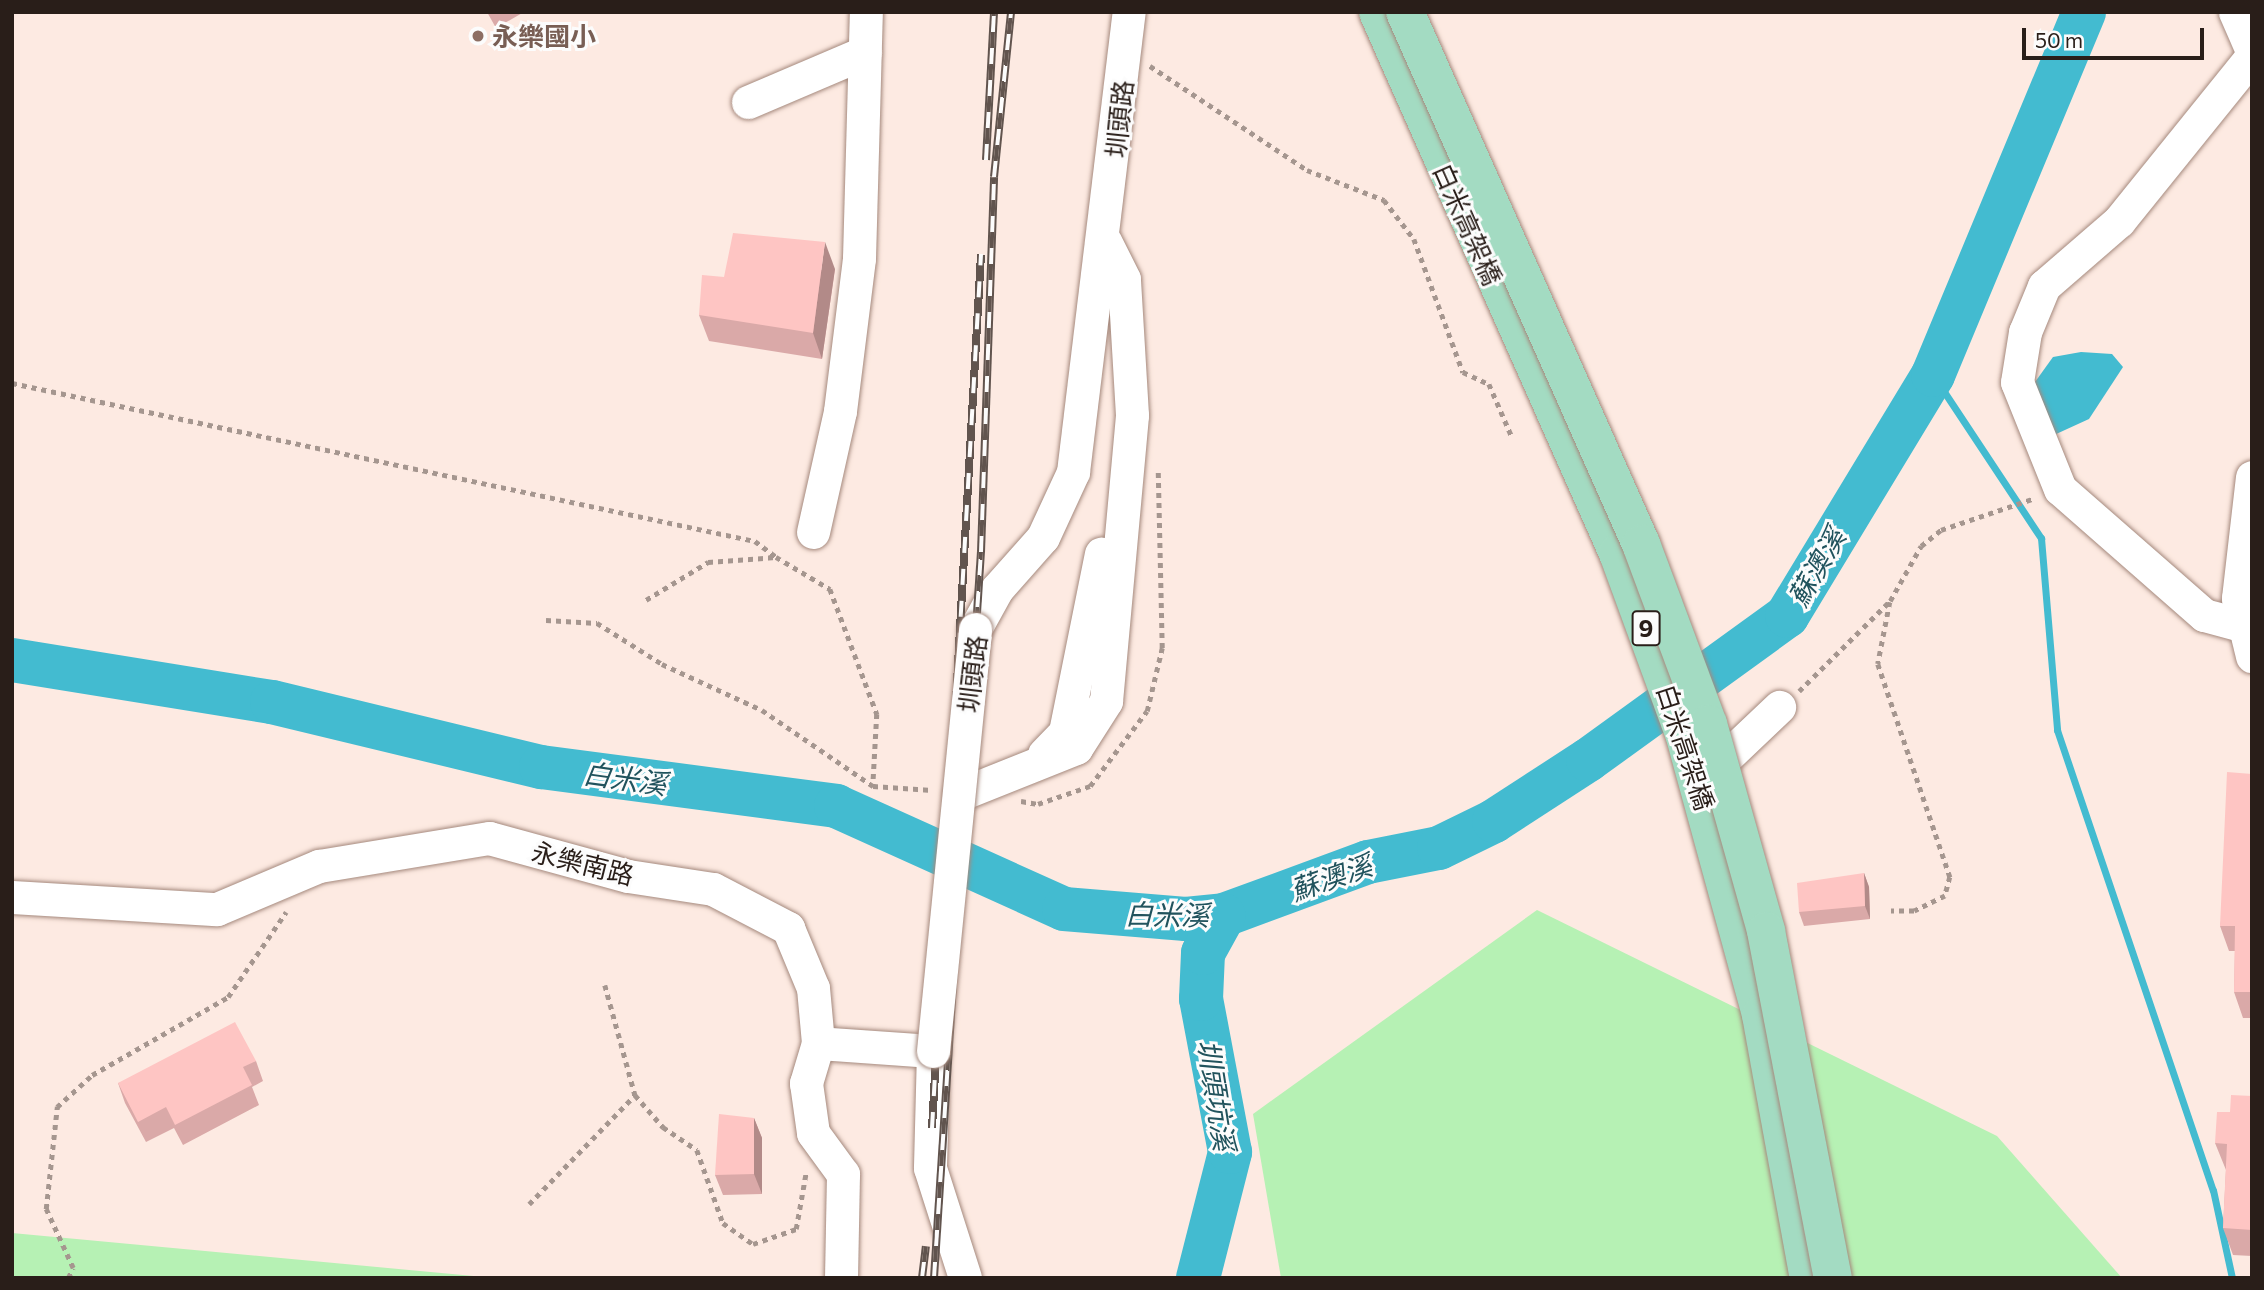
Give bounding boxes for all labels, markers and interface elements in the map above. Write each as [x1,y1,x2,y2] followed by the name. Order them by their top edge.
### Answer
[2026,14,2208,58] scale bar
[492,20,596,52] place label: 永樂國小
[2035,27,2083,52] text: 50 m
[470,28,486,44] marker: 永樂國小
[1099,79,1139,159] street label: 圳頭路
[1427,158,1509,290] street label: 白米高架橋
[1780,522,1852,612] water label: 蘇澳溪
[1630,608,1662,648] road number: 9
[952,633,992,715] street label: 圳頭路
[1651,680,1721,814] street label: 白米高架橋
[581,756,669,800] water label: 白米溪
[529,835,637,891] street label: 永樂南路
[1286,847,1376,907] water label: 蘇澳溪
[1125,896,1209,932] water label: 白米溪
[1192,1037,1242,1153] water label: 圳頭坑溪

